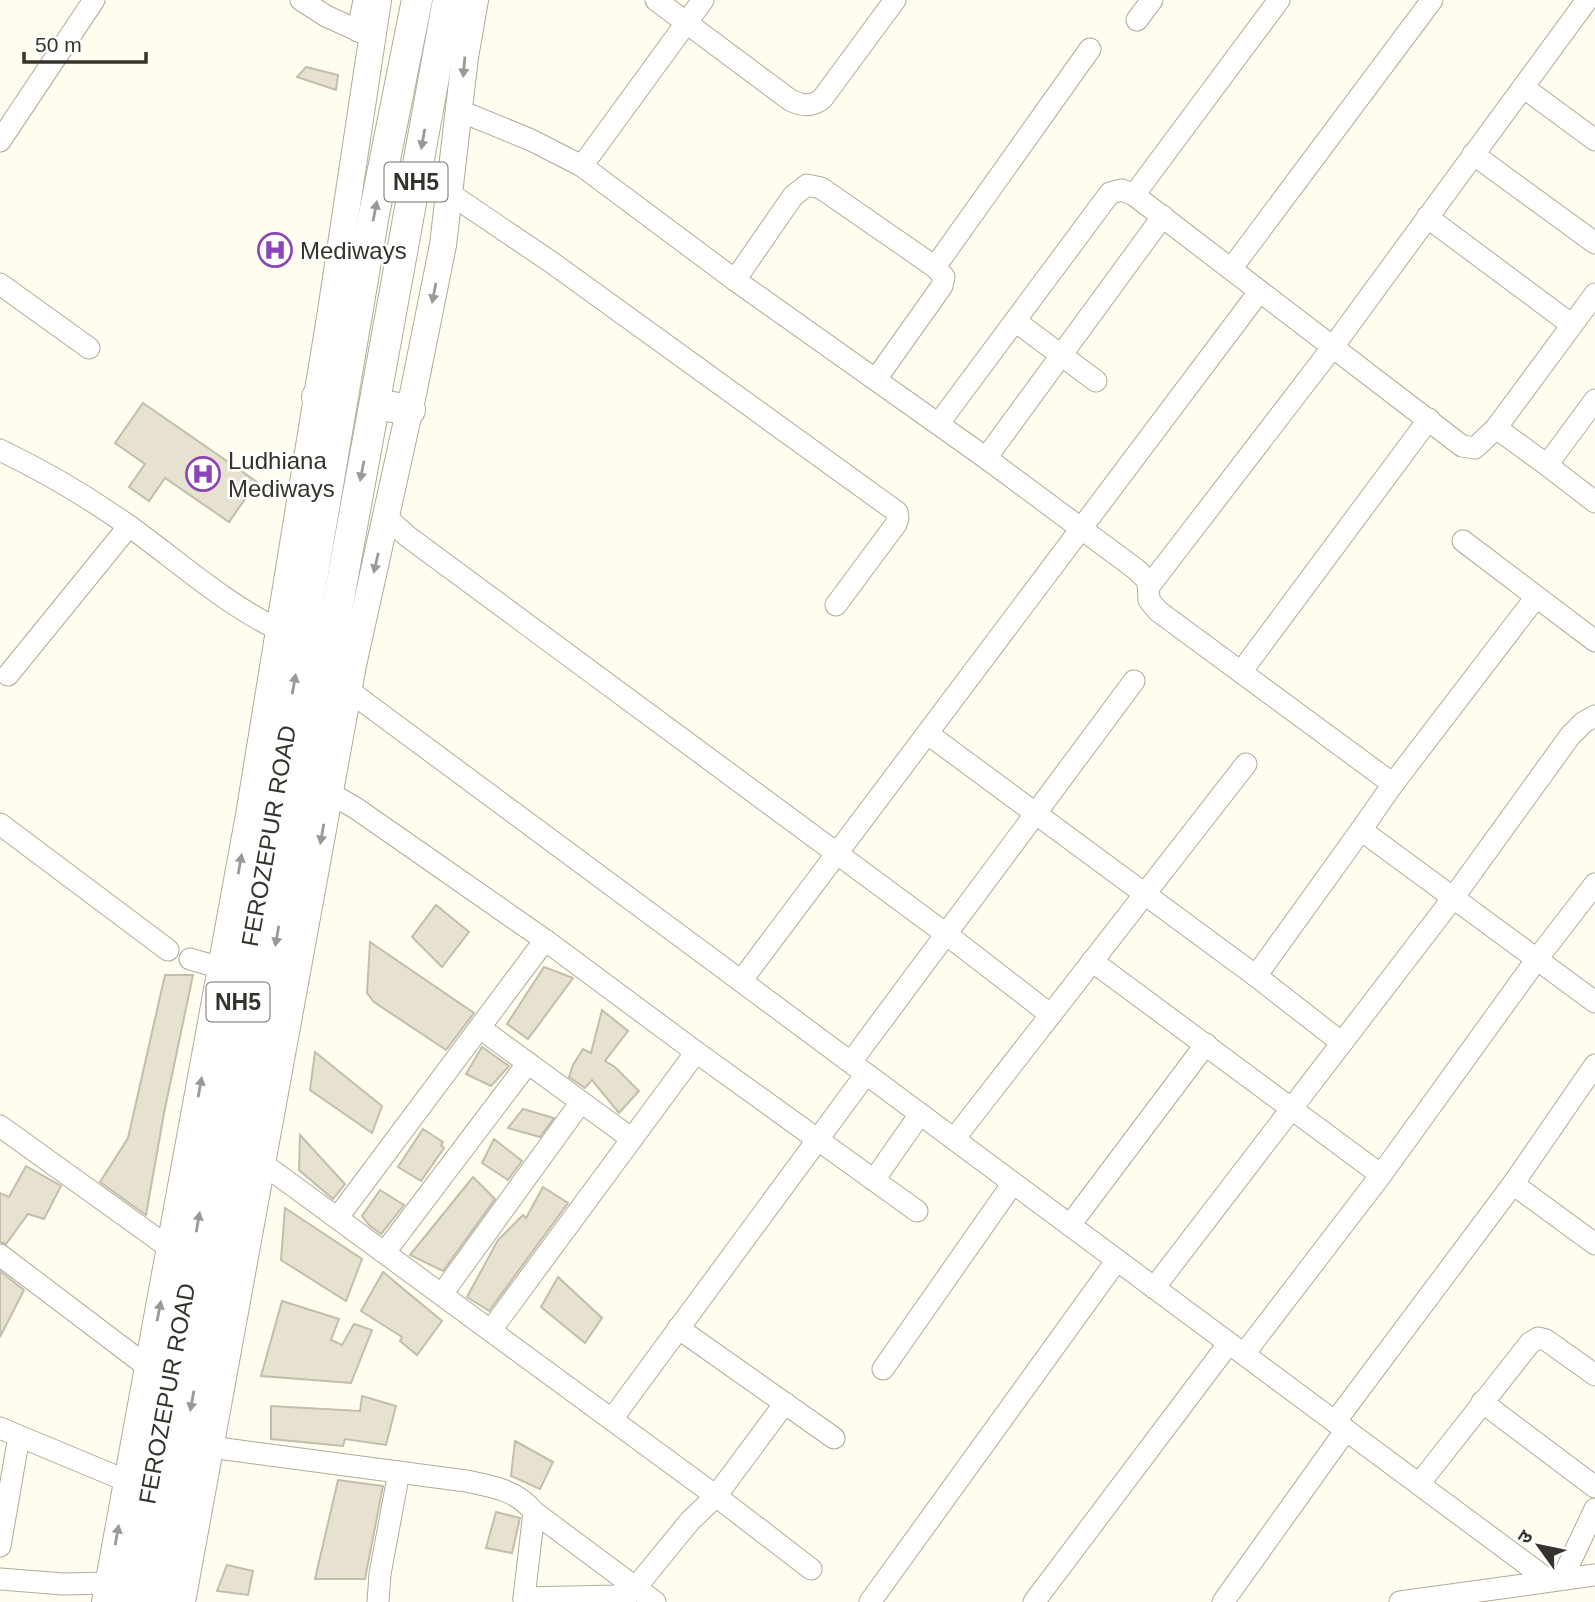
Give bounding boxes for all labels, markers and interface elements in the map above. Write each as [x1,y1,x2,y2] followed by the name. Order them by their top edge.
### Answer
[24,21,147,65] scale bar
[35,33,82,56] text: 50 m
[458,57,469,79] one-way arrow
[417,129,428,151] one-way arrow
[384,162,448,202] road number: NH5
[369,200,380,222] one-way arrow
[256,231,294,269] hospital icon: Mediways
[300,237,407,264] place label: Mediways
[428,282,439,304] one-way arrow
[228,447,335,502] place label: Ludhiana Mediways
[184,455,222,493] hospital icon: Ludhiana Mediways
[356,460,367,482] one-way arrow
[370,552,381,574] one-way arrow
[289,673,300,695] one-way arrow
[235,723,301,949] street label: FEROZEPUR ROAD
[316,823,327,845] one-way arrow
[235,852,246,874] one-way arrow
[271,925,282,947] one-way arrow
[206,982,270,1021] road number: NH5
[195,1076,206,1098] one-way arrow
[193,1211,204,1233] one-way arrow
[133,1281,200,1506] street label: FEROZEPUR ROAD
[153,1300,164,1322] one-way arrow
[186,1390,197,1412] one-way arrow
[1504,1511,1574,1581] north arrow
[112,1524,123,1546] one-way arrow
[1513,1526,1537,1547] text: उ

